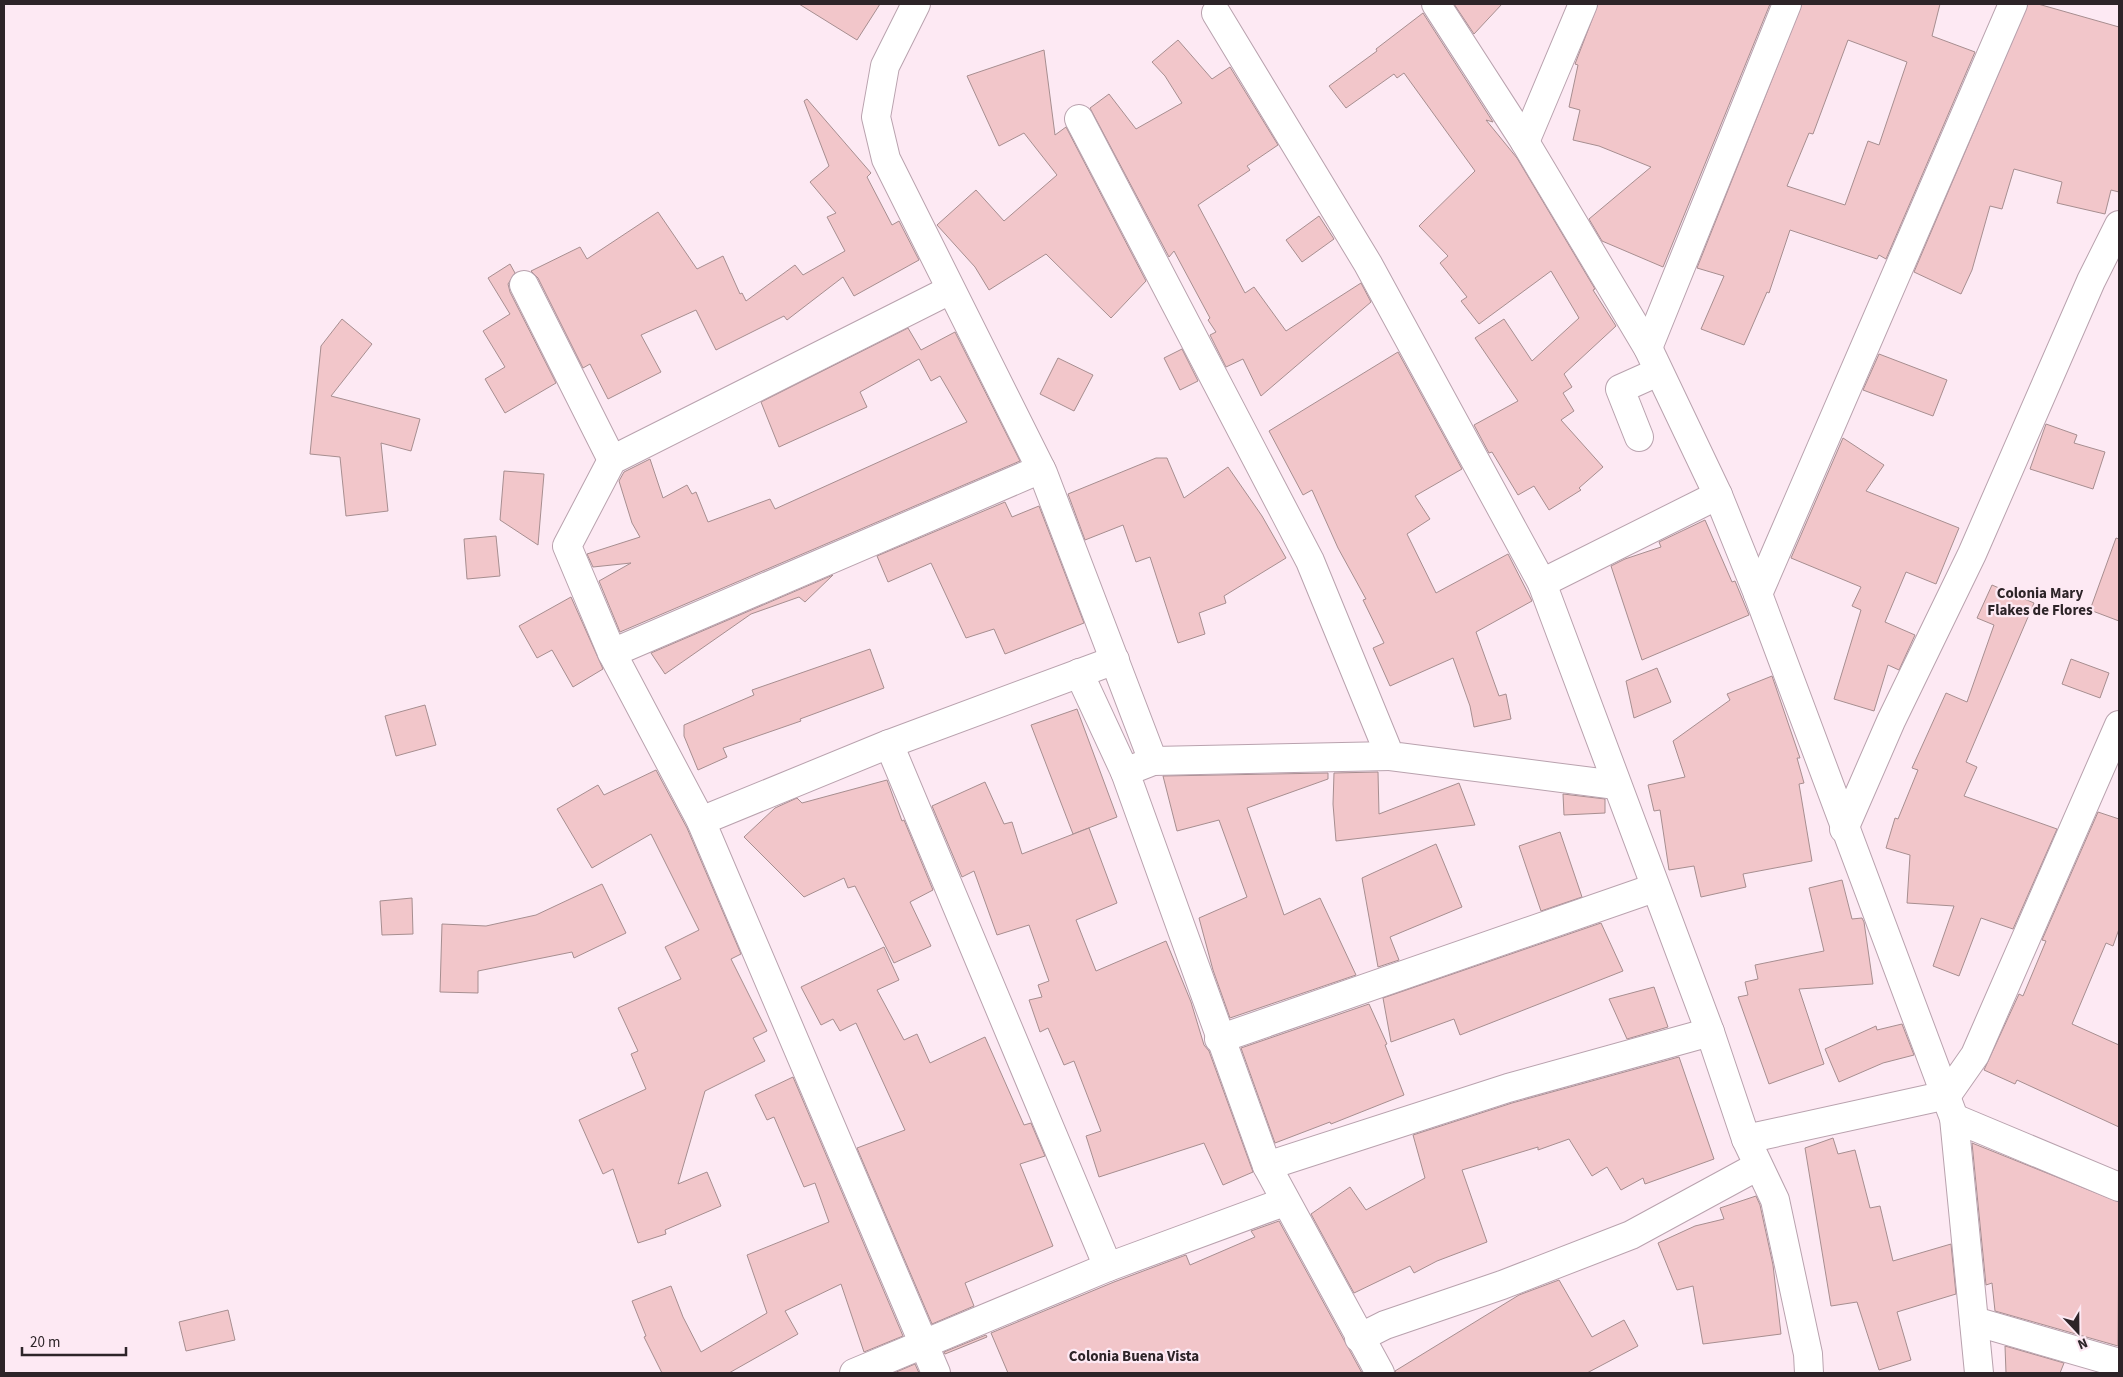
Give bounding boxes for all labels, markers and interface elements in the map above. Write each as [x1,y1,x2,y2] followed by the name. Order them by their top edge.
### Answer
[1987,583,2093,621] district label: Colonia Mary Flakes de Flores
[2053,1307,2103,1357] north arrow
[22,1324,126,1356] scale bar
[30,1332,60,1353] text: 20 m
[2074,1332,2091,1354] text: N
[1069,1346,1199,1367] district label: Colonia Buena Vista

